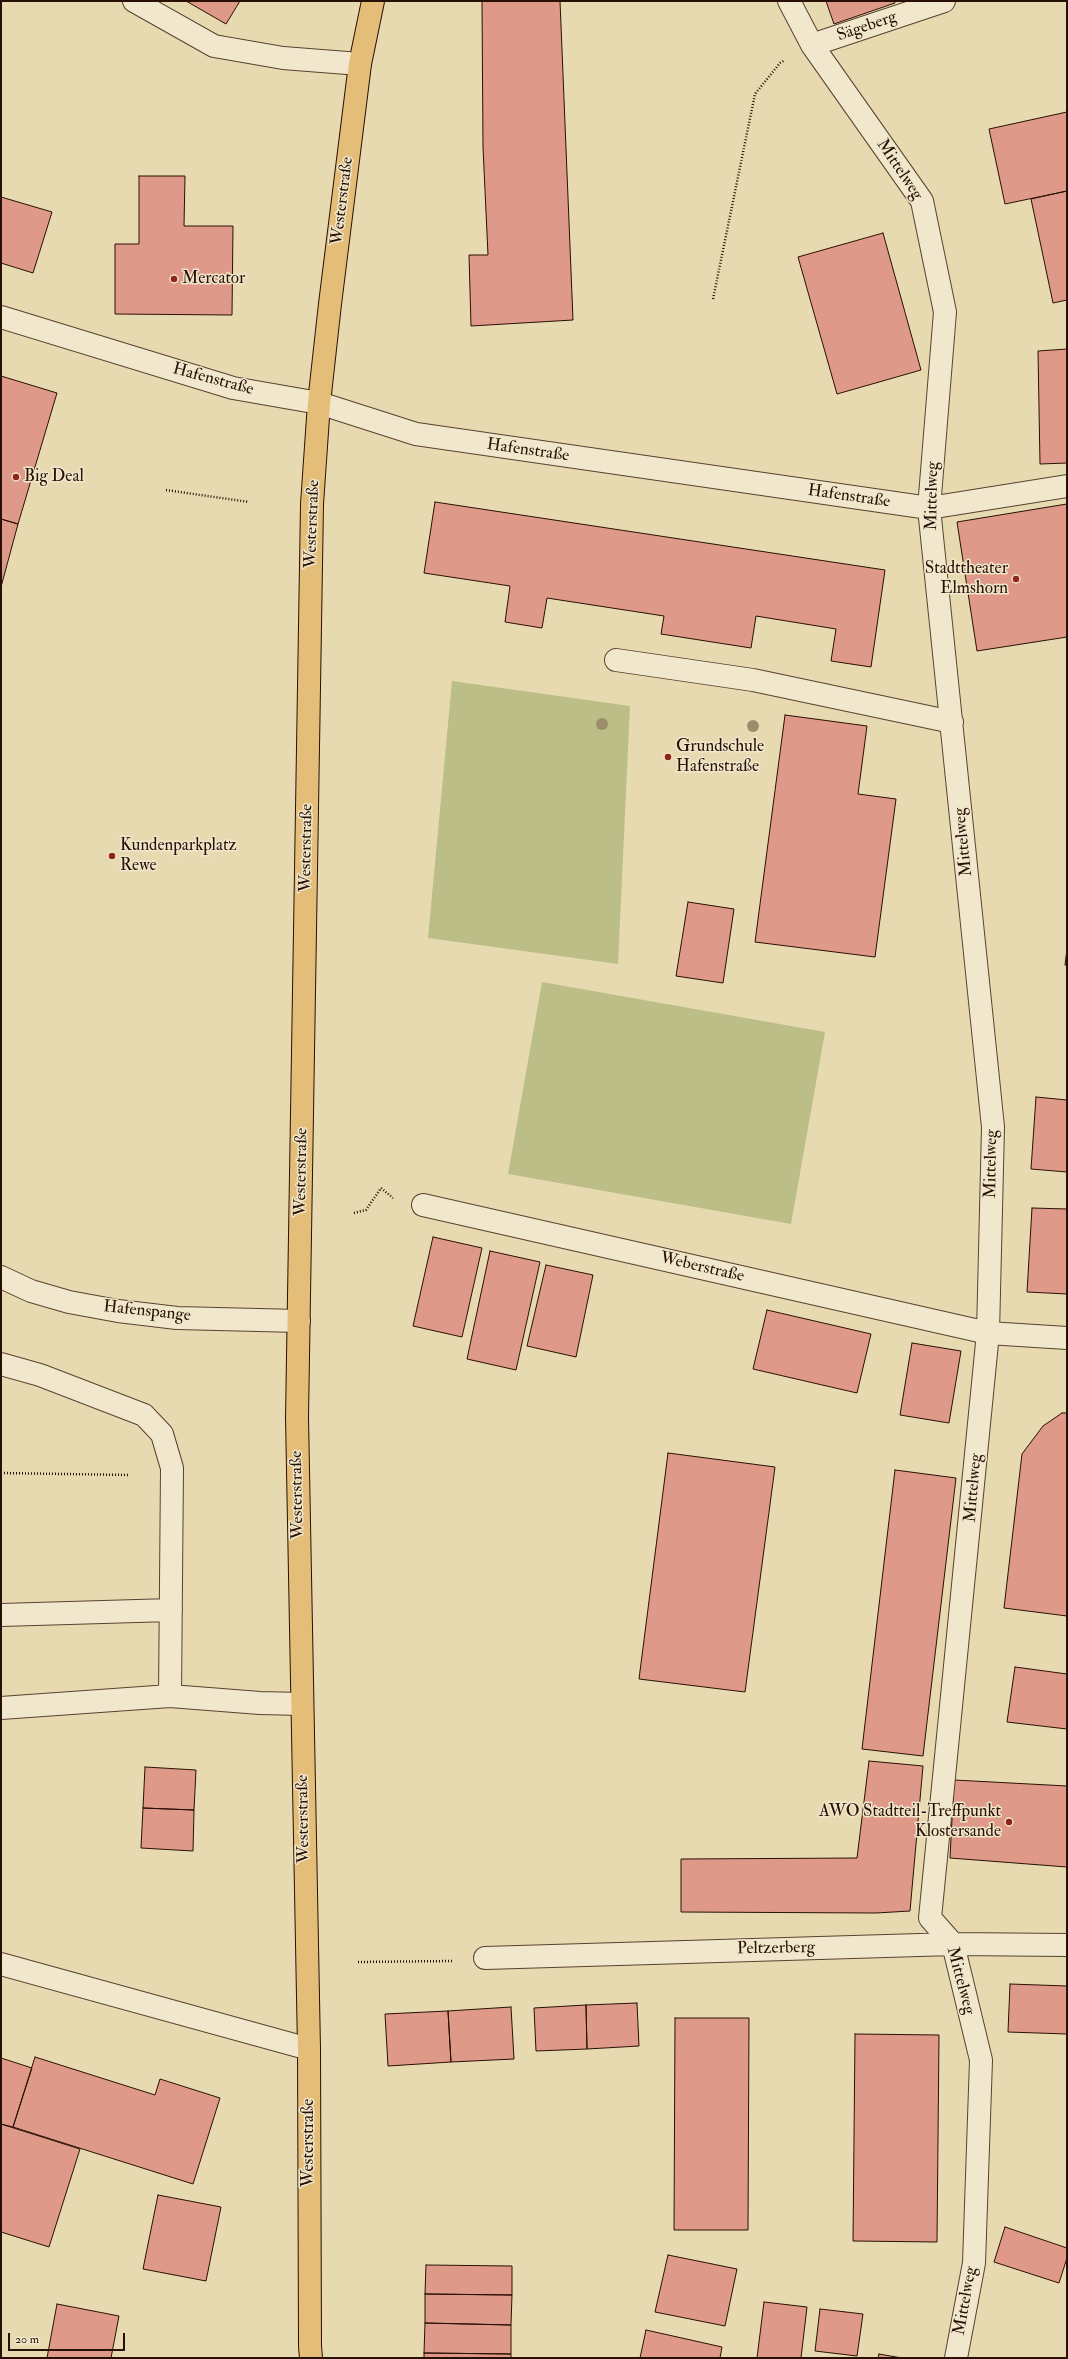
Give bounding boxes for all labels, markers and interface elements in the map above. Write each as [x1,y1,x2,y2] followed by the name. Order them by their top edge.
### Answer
[834,7,900,47] street label: Sägeberg
[871,136,927,204] street label: Mittelweg
[327,156,359,246] street label: Westerstraße
[182,269,245,289] place label: Mercator
[169,274,179,284] marker: Mercator
[170,359,256,401] street label: Hafenstraße
[485,435,571,467] street label: Hafenstraße
[922,461,944,531] street label: Mittelweg
[24,467,84,487] place label: Big Deal
[11,472,21,482] marker: Big Deal
[301,479,325,569] street label: Westerstraße
[806,481,892,513] street label: Hafenstraße
[925,559,1008,599] place label: Stadttheater Elmshorn
[1011,574,1021,584] marker: Stadttheater Elmshorn
[676,737,764,777] place label: Grundschule Hafenstraße
[663,752,673,762] marker: Grundschule Hafenstraße
[296,804,318,892] street label: Westerstraße
[950,807,978,877] street label: Mittelweg
[120,836,237,876] place label: Kundenparkplatz Rewe
[107,851,117,861] marker: Kundenparkplatz Rewe
[291,1128,313,1216] street label: Westerstraße
[981,1129,1003,1199] street label: Mittelweg
[658,1248,746,1288] street label: Weberstraße
[102,1297,192,1327] street label: Hafenspange
[287,1451,309,1539] street label: Westerstraße
[961,1453,987,1523] street label: Mittelweg
[293,1775,315,1863] street label: Westerstraße
[819,1802,1001,1842] place label: AWO Stadtteil-Treffpunkt Klostersande
[1004,1817,1014,1827] marker: AWO Stadtteil-Treffpunkt Klostersande
[737,1938,815,1960] street label: Peltzerberg
[941,1945,979,2017] street label: Mittelweg
[299,2099,319,2187] street label: Westerstraße
[950,2265,982,2337] street label: Mittelweg
[10,2325,127,2351] scale bar
[15,2332,39,2347] text: 20 m

